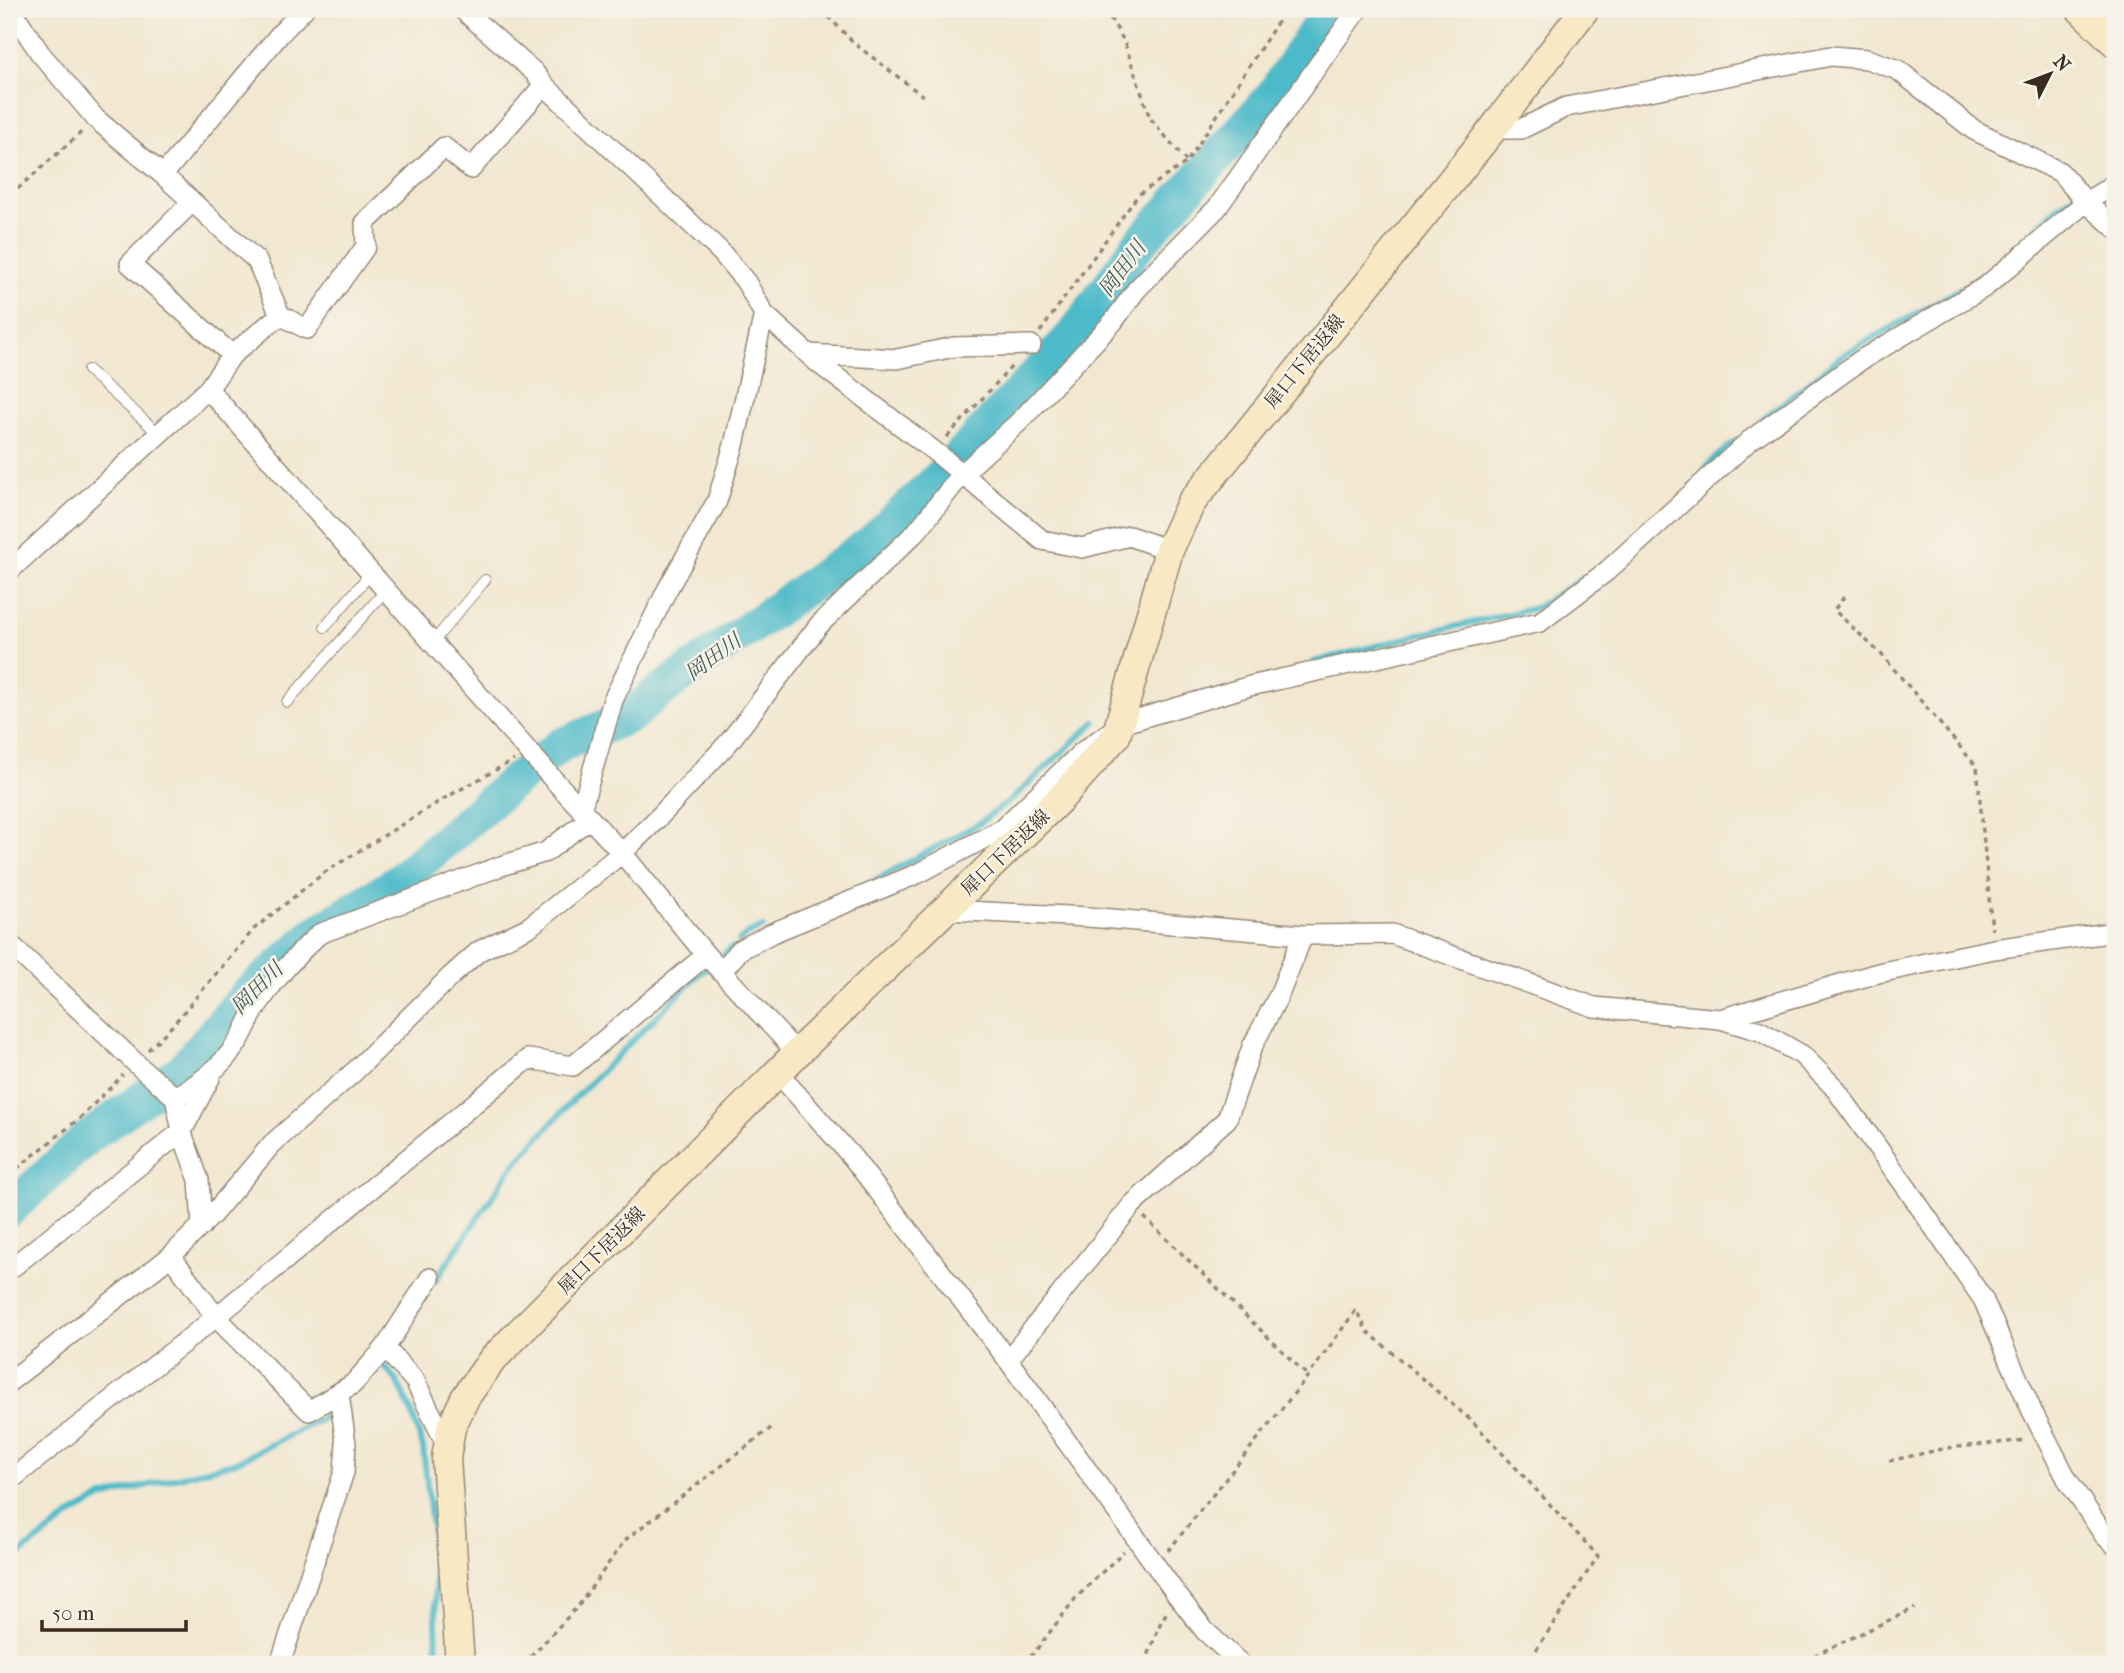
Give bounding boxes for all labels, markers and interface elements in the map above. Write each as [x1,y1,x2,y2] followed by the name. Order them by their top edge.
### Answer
[2016,38,2086,108] north arrow
[2049,51,2075,76] text: N
[1093,235,1152,301] water label: 岡田川
[1260,310,1349,413] street label: 犀口下居返線
[680,628,747,685] water label: 岡田川
[957,805,1054,900] street label: 犀口下居返線
[226,956,289,1019] water label: 岡田川
[554,1203,650,1299] street label: 犀口下居返線
[42,1589,186,1633] scale bar
[52,1601,95,1625] text: 50 m

